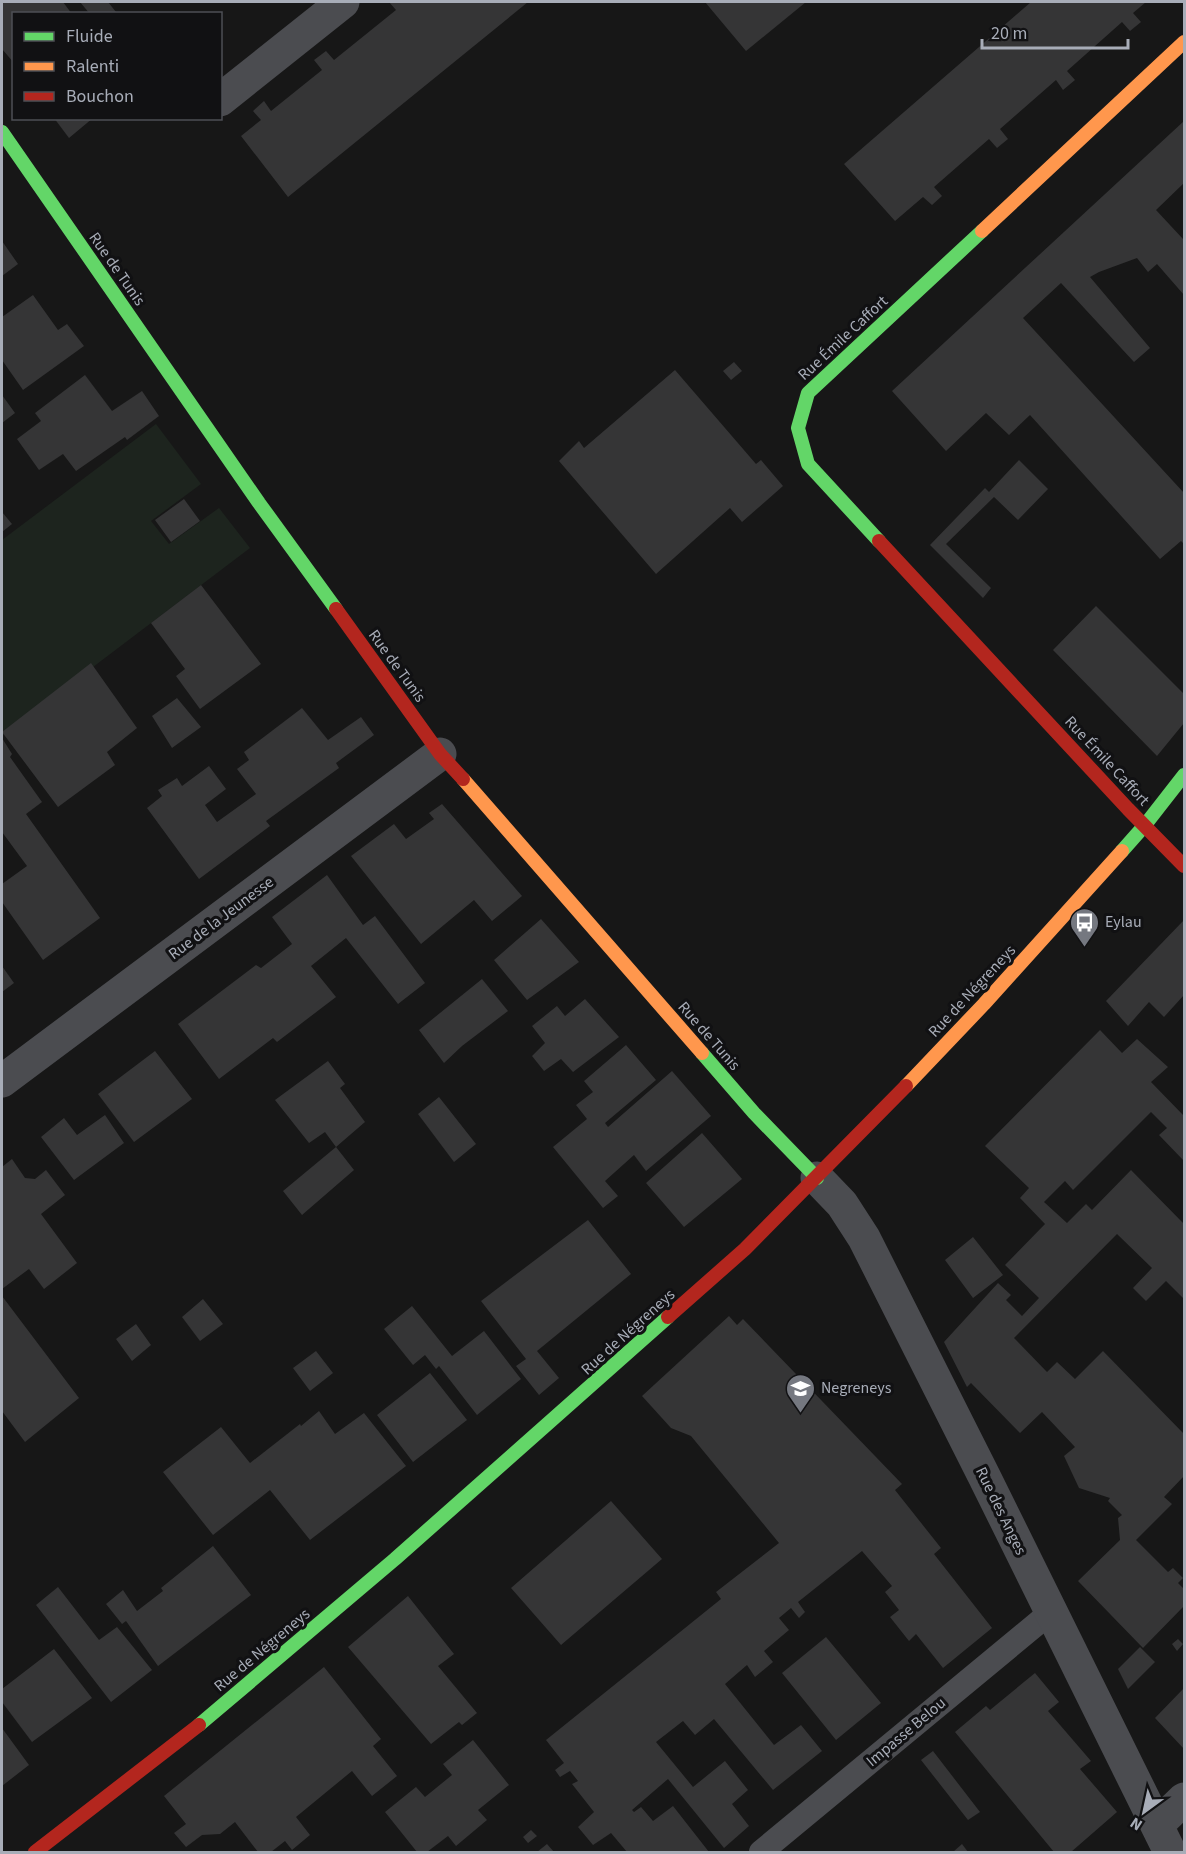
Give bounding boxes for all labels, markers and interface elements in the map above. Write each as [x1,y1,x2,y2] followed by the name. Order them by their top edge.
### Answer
[12,12,222,120] legend
[982,12,1128,50] scale bar
[991,21,1027,46] text: 20 m
[66,24,113,49] text: Fluide
[66,54,119,79] text: Ralenti
[66,84,134,109] text: Bouchon
[84,228,151,310] street label: Rue de Tunis
[793,290,893,385] street label: Rue Émile Caffort
[363,625,431,707] street label: Rue de Tunis
[1060,711,1155,811] street label: Rue Émile Caffort
[164,871,278,965] street label: Rue de la Jeunesse
[1068,906,1100,948] bus stop icon: Eylau
[1105,911,1142,933] place label: Eylau
[923,940,1021,1042] street label: Rue de Négreneys
[673,997,745,1075] street label: Rue de Tunis
[576,1284,680,1380] street label: Rue de Négreneys
[784,1372,816,1414] school or university icon: Negreneys
[821,1377,892,1399] place label: Negreneys
[970,1463,1032,1559] street label: Rue des Anges
[209,1603,315,1697] street label: Rue de Négreneys
[862,1692,950,1772] street label: Impasse Belou
[1114,1782,1174,1842] north arrow
[1126,1812,1147,1836] text: N

